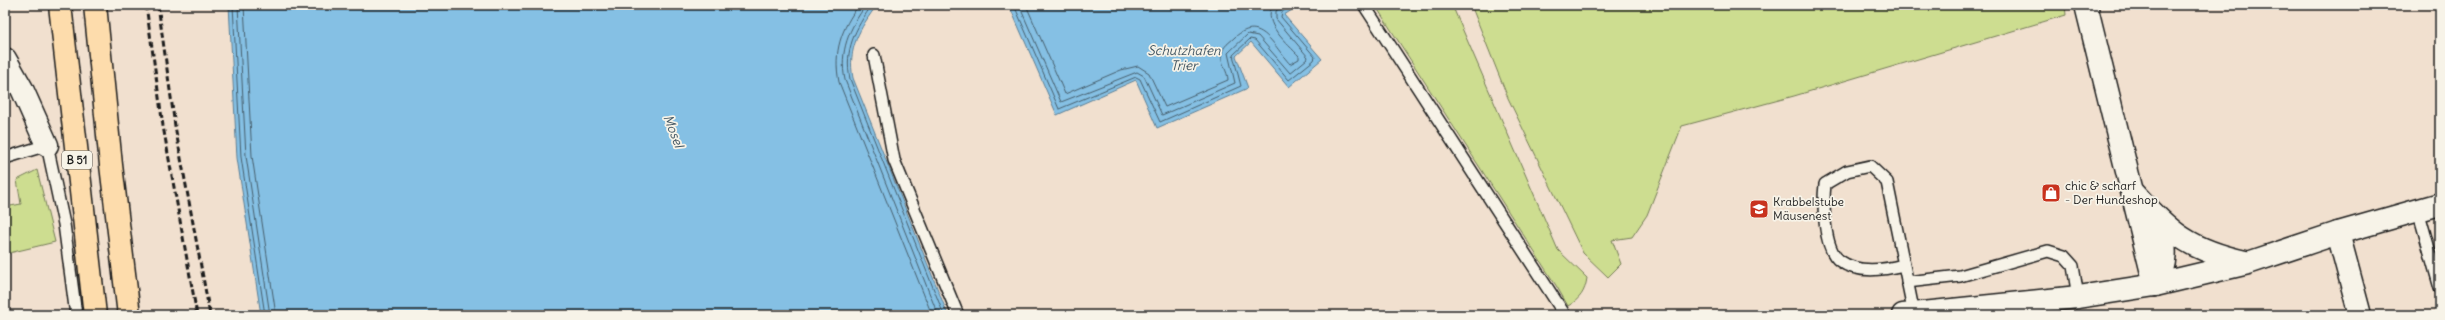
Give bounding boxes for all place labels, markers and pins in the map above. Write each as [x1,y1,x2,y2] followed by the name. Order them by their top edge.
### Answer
[2065,178,2158,207] place label: chic & scharf - Der Hundeshop
[2040,182,2062,204] shop icon: chic & scharf - Der Hundeshop
[1773,194,1844,223] place label: Krabbelstube Mäusenest
[1748,198,1770,220] school or university icon: Krabbelstube Mäusenest

